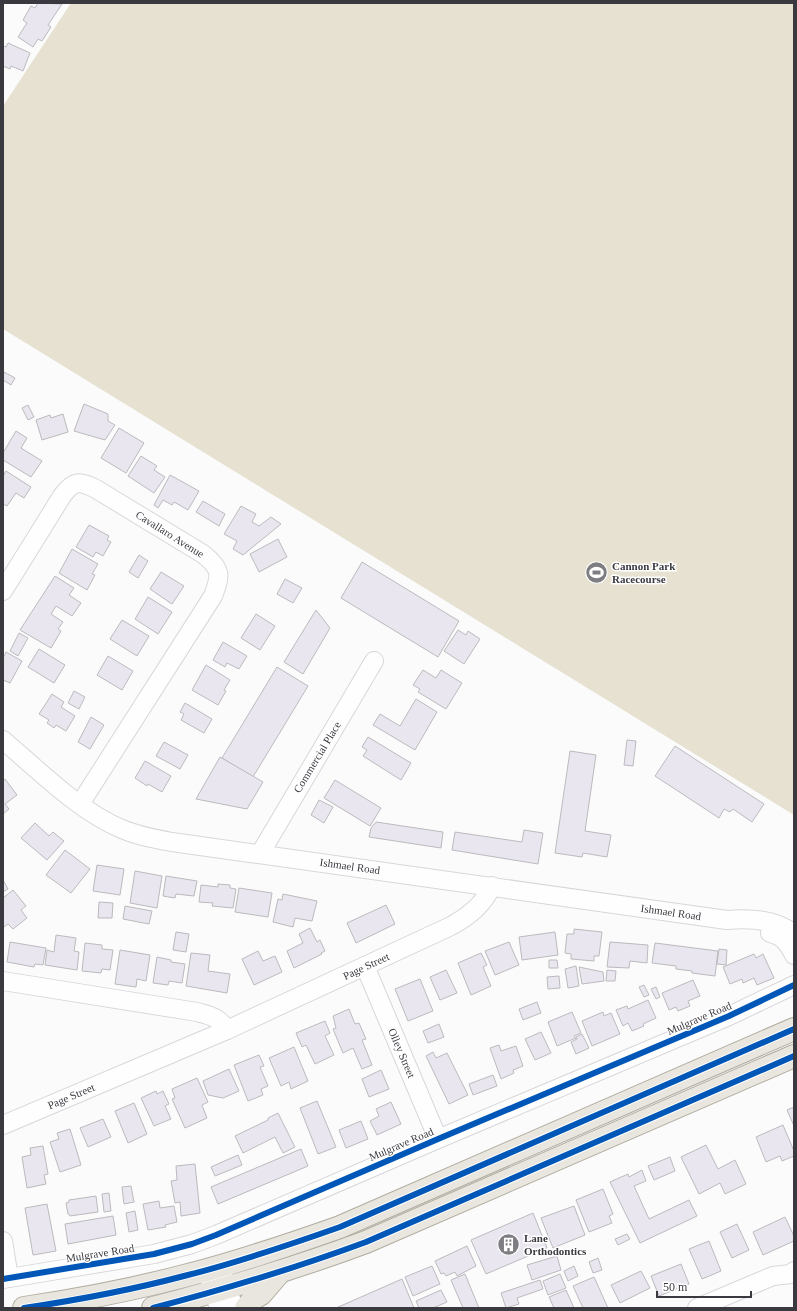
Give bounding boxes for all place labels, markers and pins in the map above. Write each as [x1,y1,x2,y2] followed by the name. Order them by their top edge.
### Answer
[583,559,609,585] sports icon: Cannon Park Racecourse
[612,560,676,585] place label: Cannon Park Racecourse
[496,1231,522,1257] building icon: Lane Orthodontics
[524,1232,587,1257] place label: Lane Orthodontics

